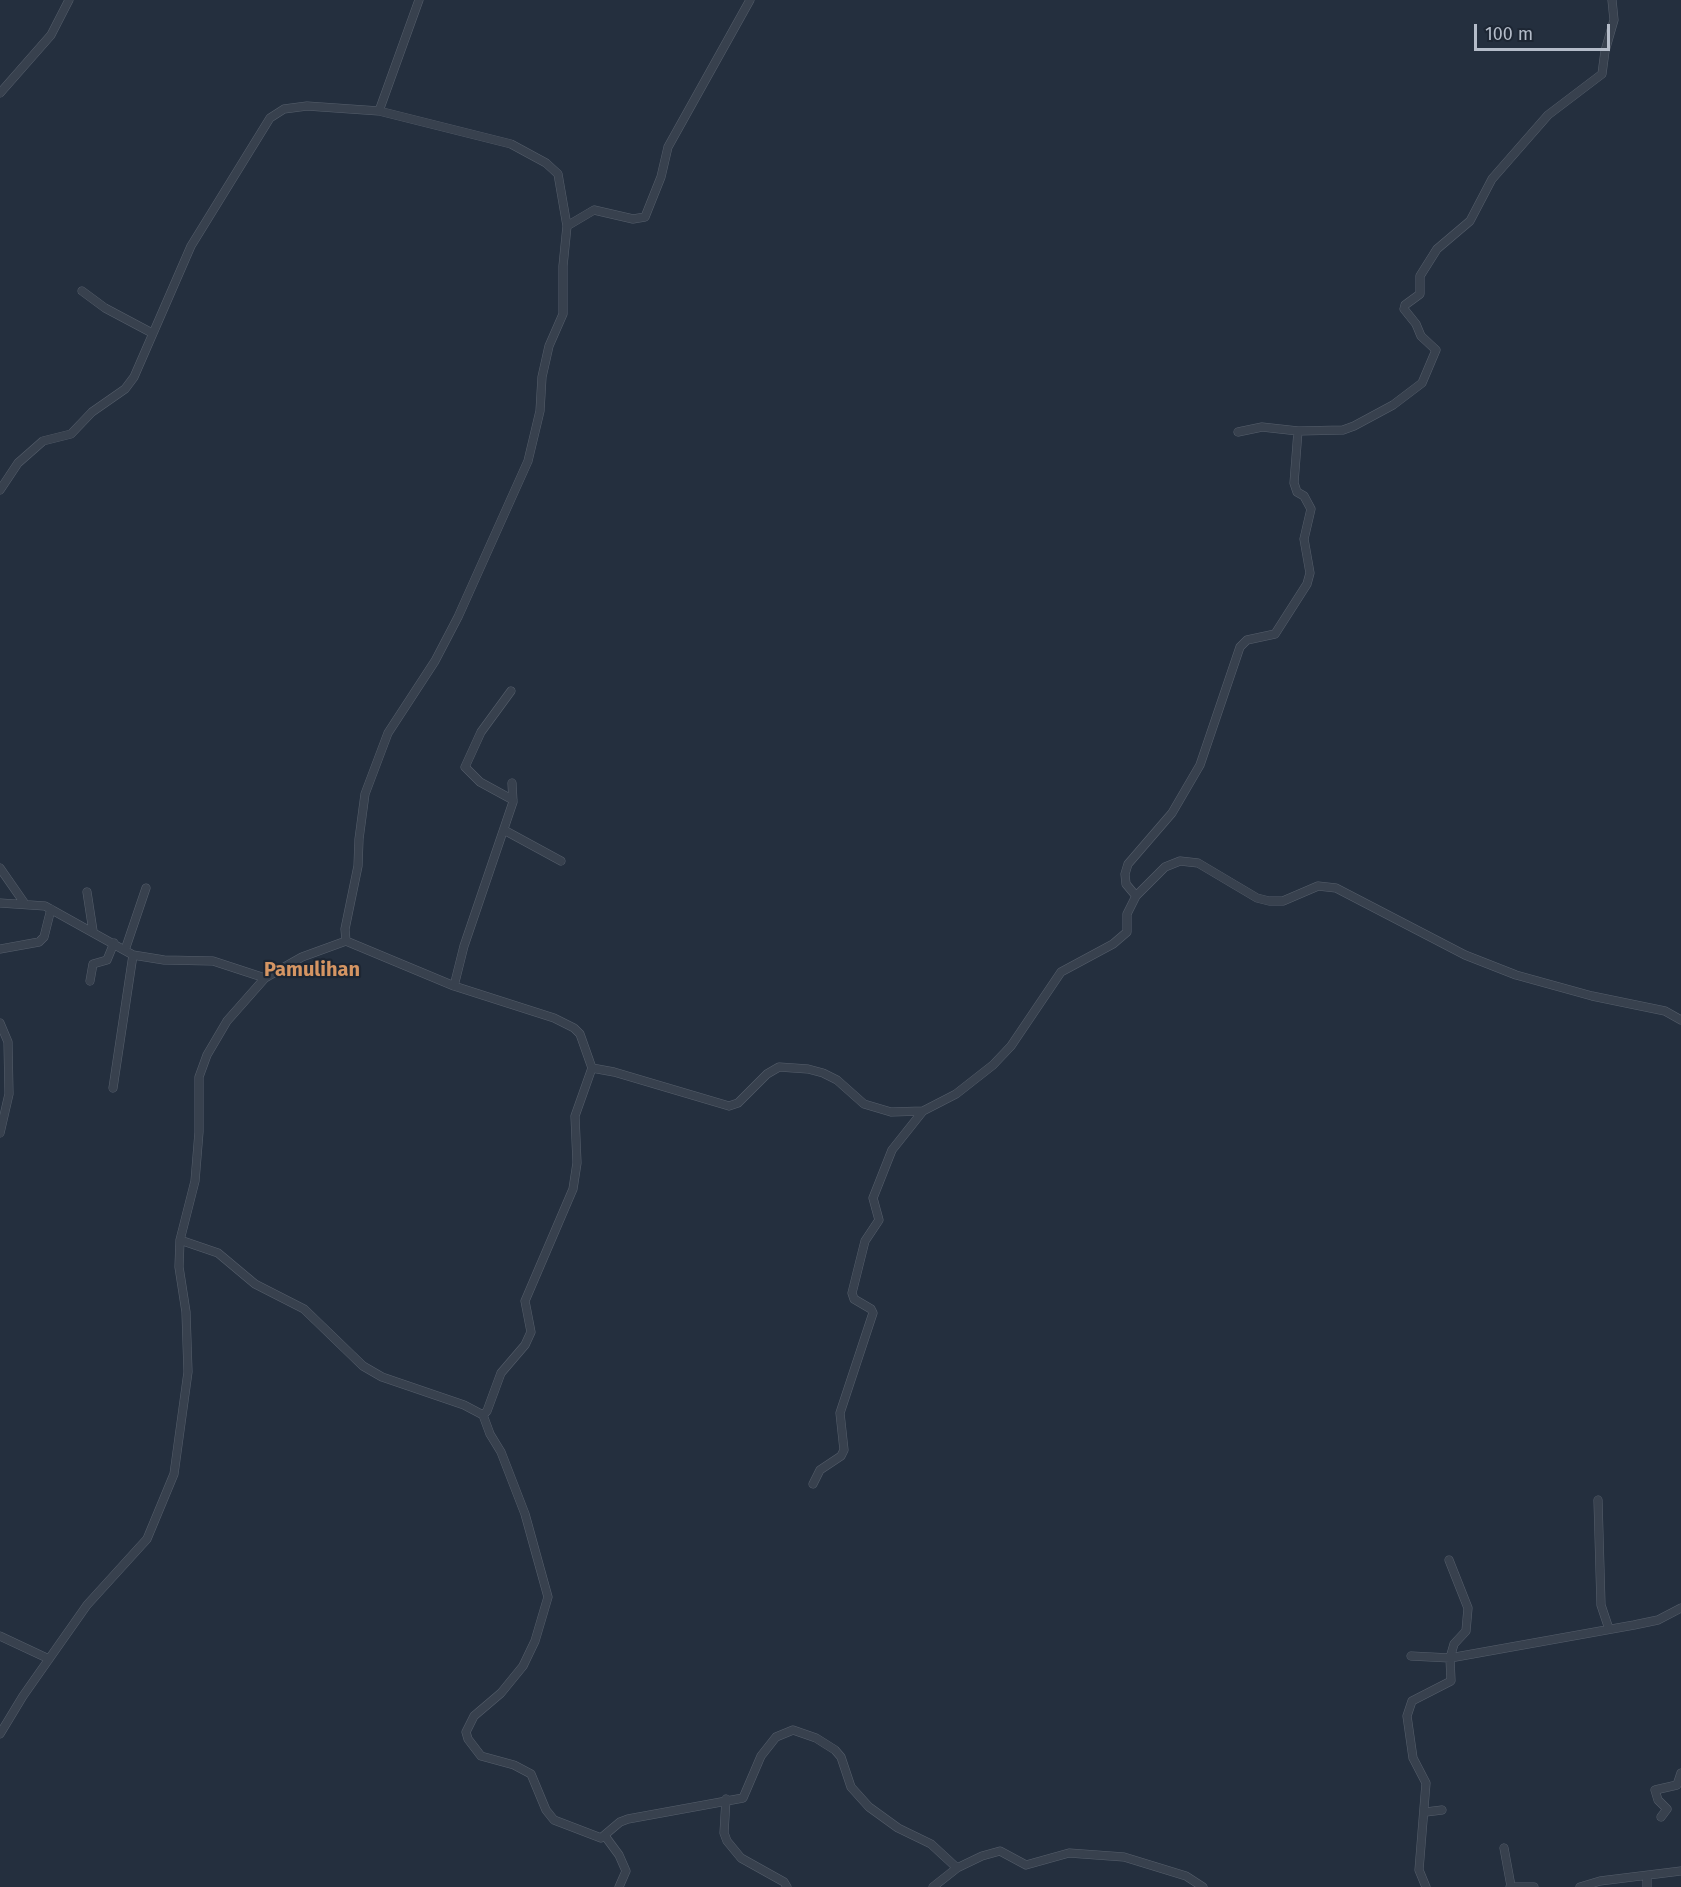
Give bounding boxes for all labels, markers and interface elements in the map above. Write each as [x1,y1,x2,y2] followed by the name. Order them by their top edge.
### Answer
[1477,12,1614,50] scale bar
[1485,23,1533,45] text: 100 m
[264,958,360,982] district label: Pamulihan

